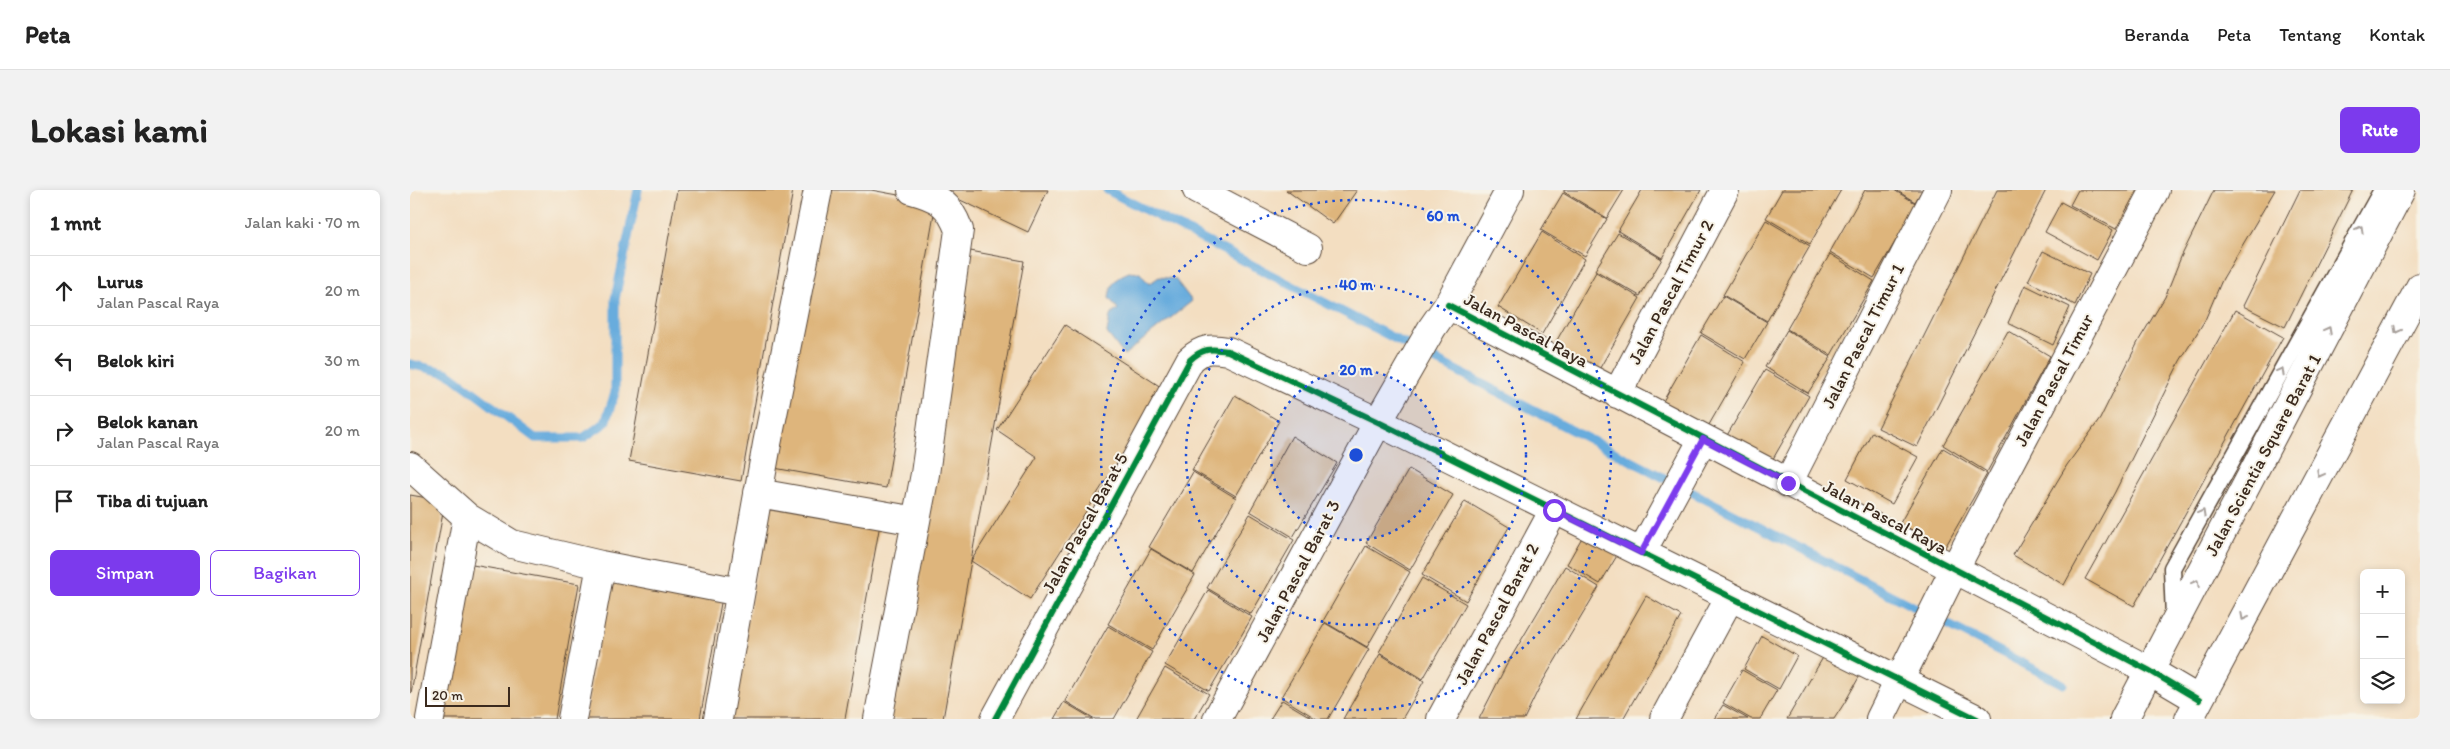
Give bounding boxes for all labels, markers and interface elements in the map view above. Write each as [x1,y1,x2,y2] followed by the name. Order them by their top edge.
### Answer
[25,20,70,49] text: Peta
[2124,24,2189,46] text: Beranda
[2217,24,2251,46] text: Peta
[2279,24,2341,46] text: Tentang
[2369,24,2425,46] text: Kontak
[2340,107,2420,153] button: Rute
[30,109,208,151] text: Lokasi kami
[1426,207,1460,225] text: 60 m
[50,210,101,235] text: 1 mnt
[245,213,360,232] text: Jalan kaki · 70 m
[1624,215,1719,368] street label: Jalan Pascal Timur 2
[2354,226,2364,235] one-way arrow
[1817,260,1909,412] street label: Jalan Pascal Timur 1
[97,270,143,293] text: Lurus
[1339,276,1374,294] text: 40 m
[50,277,78,305] icon: ahead
[325,281,360,300] text: 20 m
[1460,288,1593,372] street label: Jalan Pascal Raya
[97,293,219,312] text: Jalan Pascal Raya
[2010,309,2099,450] street label: Jalan Pascal Timur
[2393,325,2403,334] one-way arrow
[2322,327,2332,336] one-way arrow
[50,347,78,375] icon: left
[97,349,174,372] text: Belok kiri
[2200,350,2326,560] street label: Jalan Scientia Square Barat 1
[324,351,360,370] text: 30 m
[1339,361,1373,379] text: 20 m
[2275,368,2285,377] one-way arrow
[97,410,198,433] text: Belok kanan
[50,417,78,445] icon: right
[325,421,360,440] text: 20 m
[97,433,219,452] text: Jalan Pascal Raya
[1347,446,1365,464] centre of rings
[1037,449,1133,597] street label: Jalan Pascal Barat 5
[2317,468,2327,477] one-way arrow
[1777,472,1800,495] route end
[1819,475,1952,559] street label: Jalan Pascal Raya
[50,487,78,515] icon: arrive
[97,489,208,512] text: Tiba di tujuan
[1251,496,1345,646] street label: Jalan Pascal Barat 3
[1543,499,1566,522] route start
[2196,510,2206,519] one-way arrow
[1450,539,1544,689] street label: Jalan Pascal Barat 2
[50,550,200,596] button: Simpan
[210,550,360,596] button: Bagikan
[2360,569,2405,704] map controls
[2360,569,2405,614] button: +
[2190,579,2200,588] one-way arrow
[2240,612,2250,621] one-way arrow
[2360,614,2405,659] button: −
[2360,659,2405,704] button: layers
[425,684,510,707] scale bar
[432,687,463,704] text: 20 m

